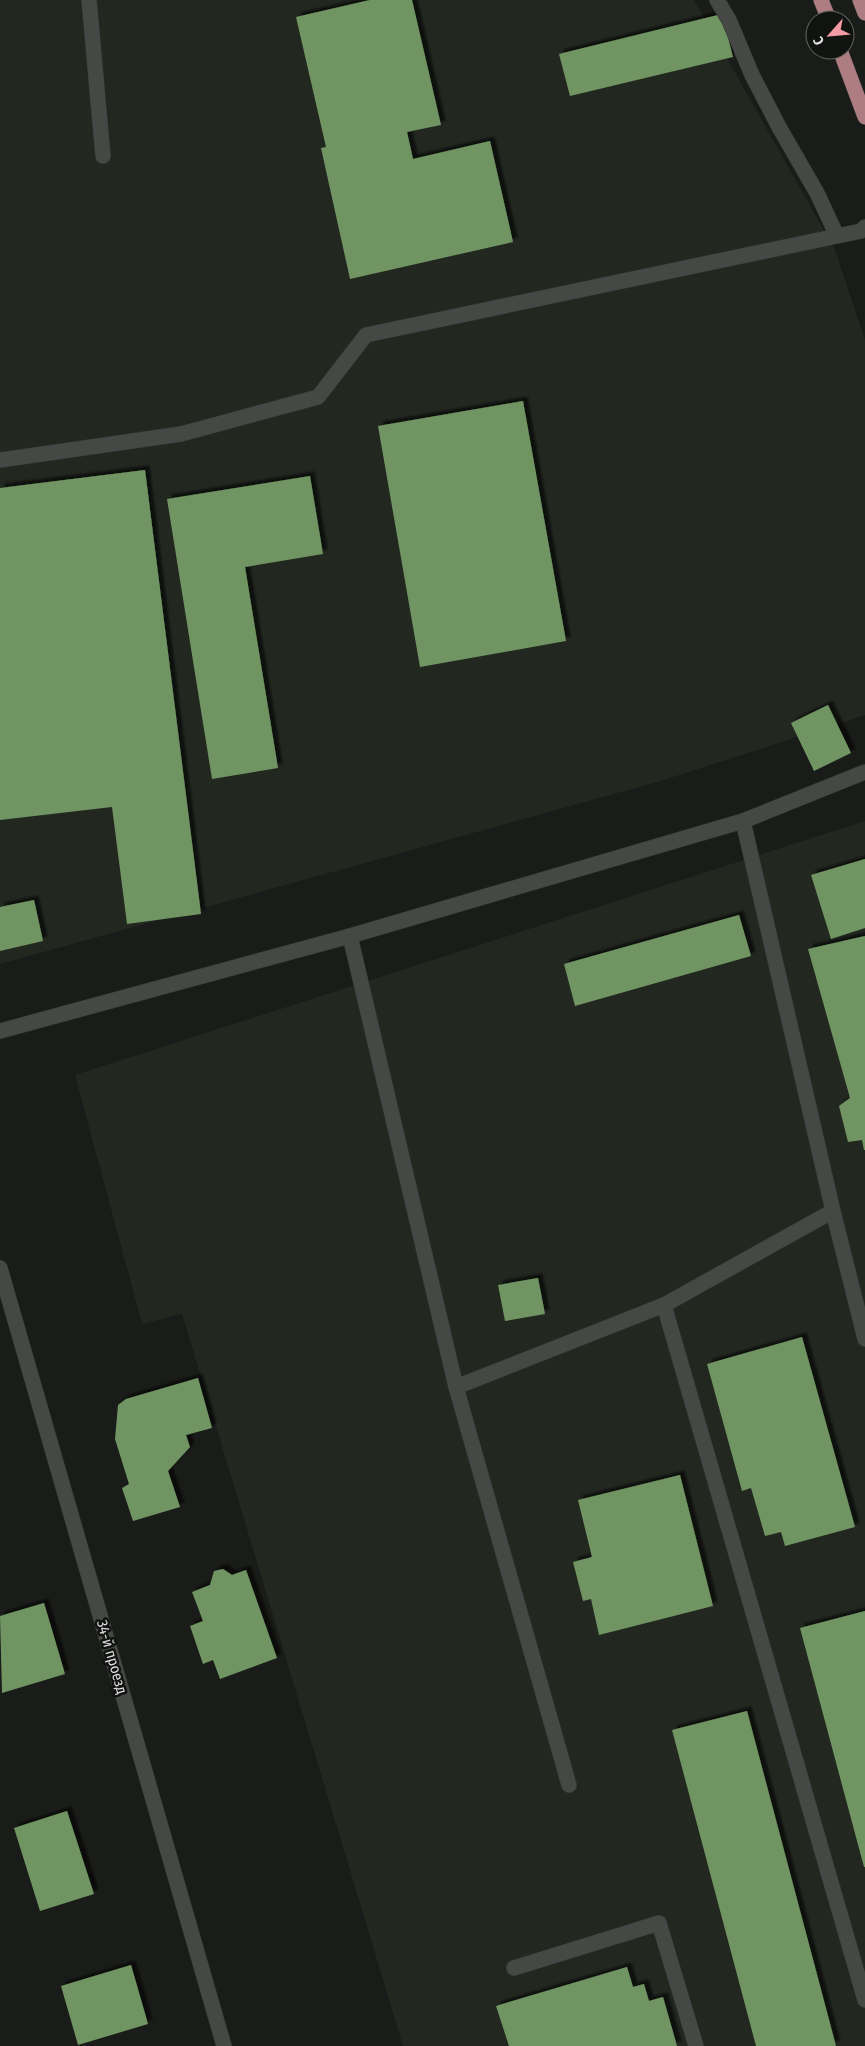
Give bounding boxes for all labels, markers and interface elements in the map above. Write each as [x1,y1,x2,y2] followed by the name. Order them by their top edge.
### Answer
[805,10,855,60] north arrow
[809,33,828,48] text: С
[93,1618,131,1696] street label: 34-й проезд

